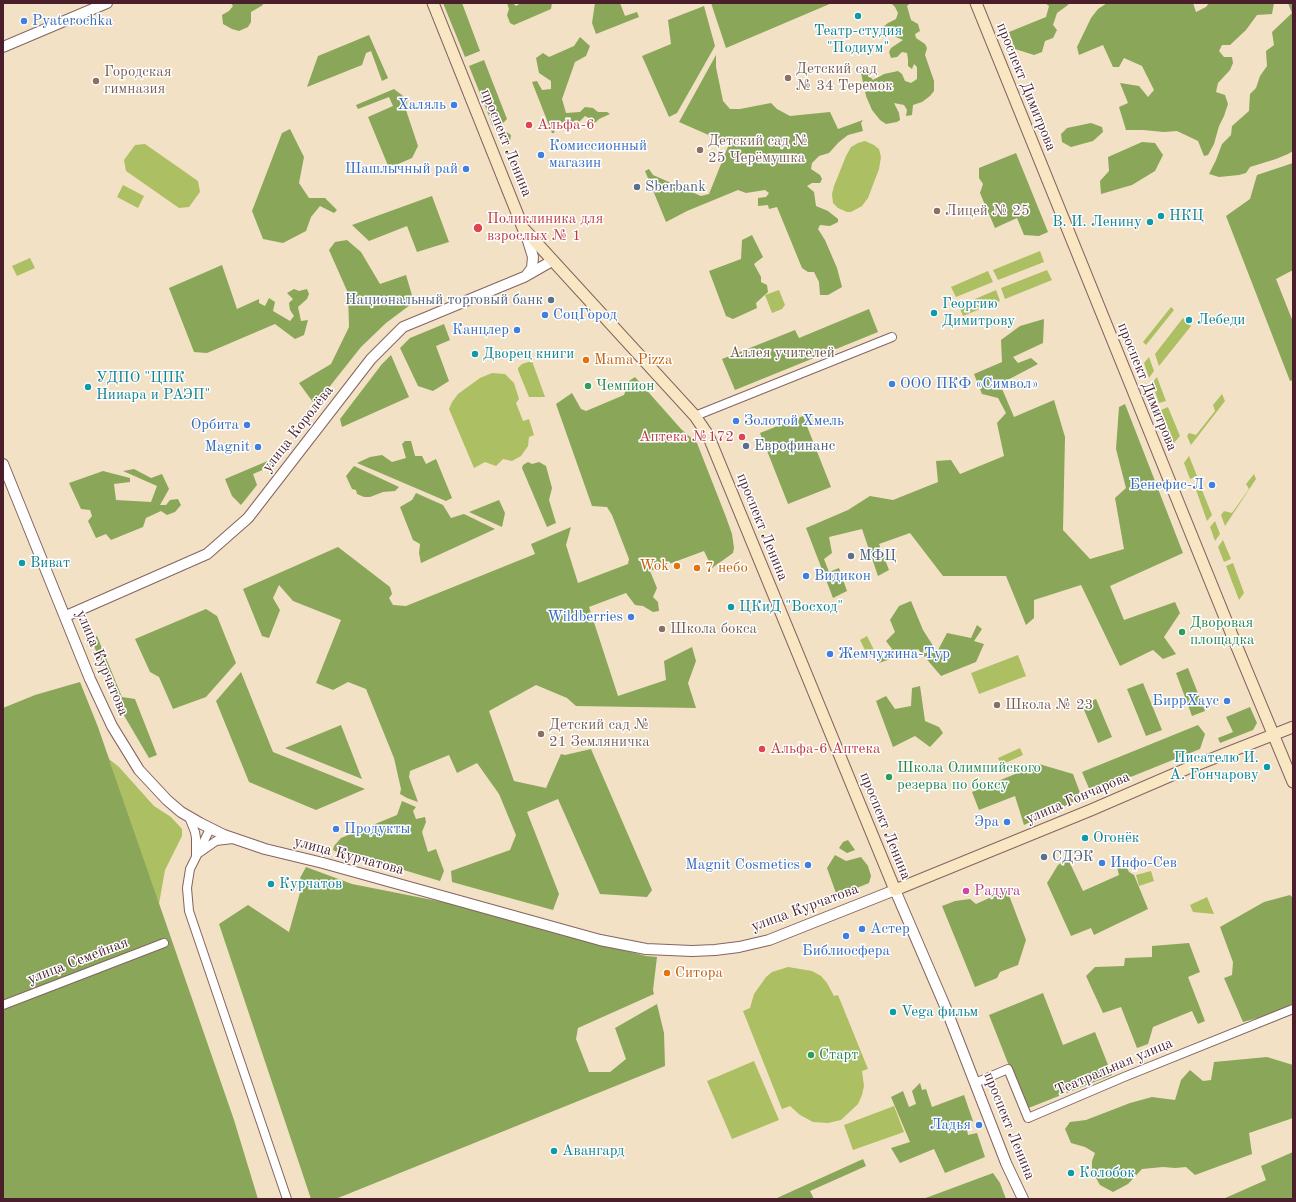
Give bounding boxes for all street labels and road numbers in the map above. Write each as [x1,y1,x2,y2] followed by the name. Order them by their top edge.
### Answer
[992,20,1060,154] street label: проспект Димитрова
[476,87,536,199] street label: проспект Ленина
[1113,320,1181,454] street label: проспект Димитрова
[259,382,337,476] street label: улица Королёва
[732,471,792,583] street label: проспект Ленина
[72,607,132,719] street label: улица Курчатова
[1023,768,1133,828] street label: улица Гончарова
[855,770,915,882] street label: проспект Ленина
[292,833,406,879] street label: улица Курчатова
[749,880,861,936] street label: улица Курчатова
[25,934,131,988] street label: улица Семейная
[1052,1034,1176,1100] street label: Театральная улица
[979,1070,1039,1182] street label: проспект Ленина

